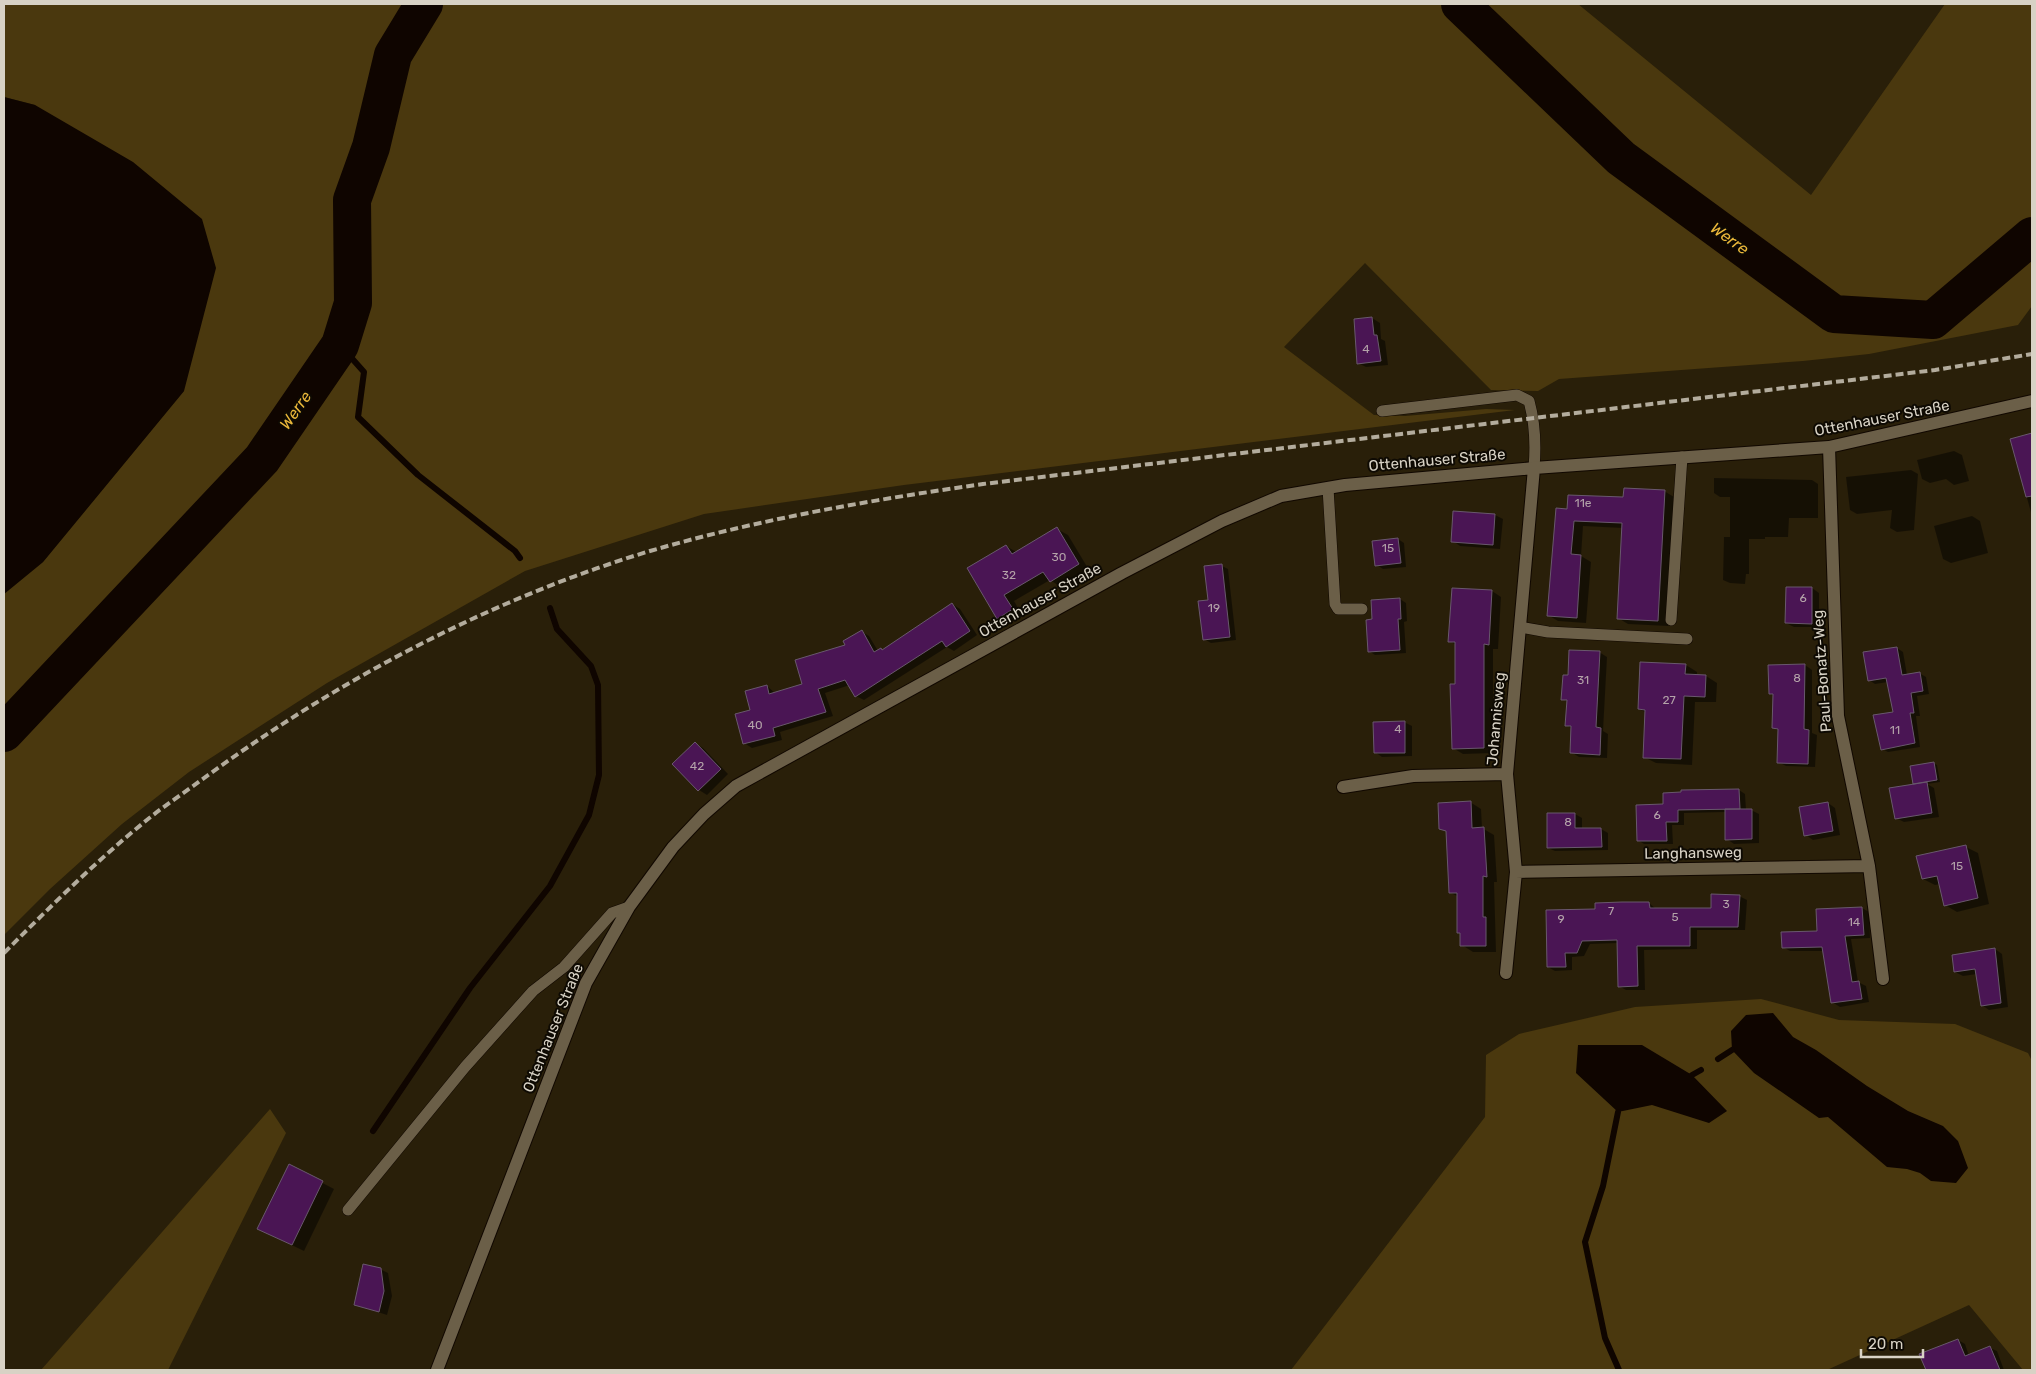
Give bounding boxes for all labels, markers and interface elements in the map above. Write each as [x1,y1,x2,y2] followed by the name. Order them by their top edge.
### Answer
[1707,218,1752,259] water label: Werre
[1362,342,1370,356] house number: 4
[275,387,315,433] water label: Werre
[1813,396,1951,440] street label: Ottenhauser Straße
[1368,445,1506,475] street label: Ottenhauser Straße
[1575,496,1592,510] house number: 11e
[1382,541,1394,555] house number: 15
[1052,550,1066,564] house number: 30
[976,559,1104,641] street label: Ottenhauser Straße
[1002,568,1016,582] house number: 32
[1799,591,1807,605] house number: 6
[1208,601,1220,615] house number: 19
[1809,609,1835,733] street label: Paul-Bonatz-Weg
[1483,671,1509,767] street label: Johannisweg
[1793,671,1801,685] house number: 8
[1577,673,1589,687] house number: 31
[1662,693,1676,707] house number: 27
[747,718,763,732] house number: 40
[1394,722,1402,736] house number: 4
[1890,723,1900,737] house number: 11
[690,759,704,773] house number: 42
[1653,808,1661,822] house number: 6
[1564,815,1572,829] house number: 8
[1644,843,1742,863] street label: Langhansweg
[1951,859,1963,873] house number: 15
[1722,897,1730,911] house number: 3
[1608,904,1614,918] house number: 7
[1671,910,1679,924] house number: 5
[1557,912,1565,926] house number: 9
[1848,915,1861,929] house number: 14
[519,961,587,1095] street label: Ottenhauser Straße
[1861,1326,1924,1358] scale bar
[1868,1335,1903,1353] text: 20 m

